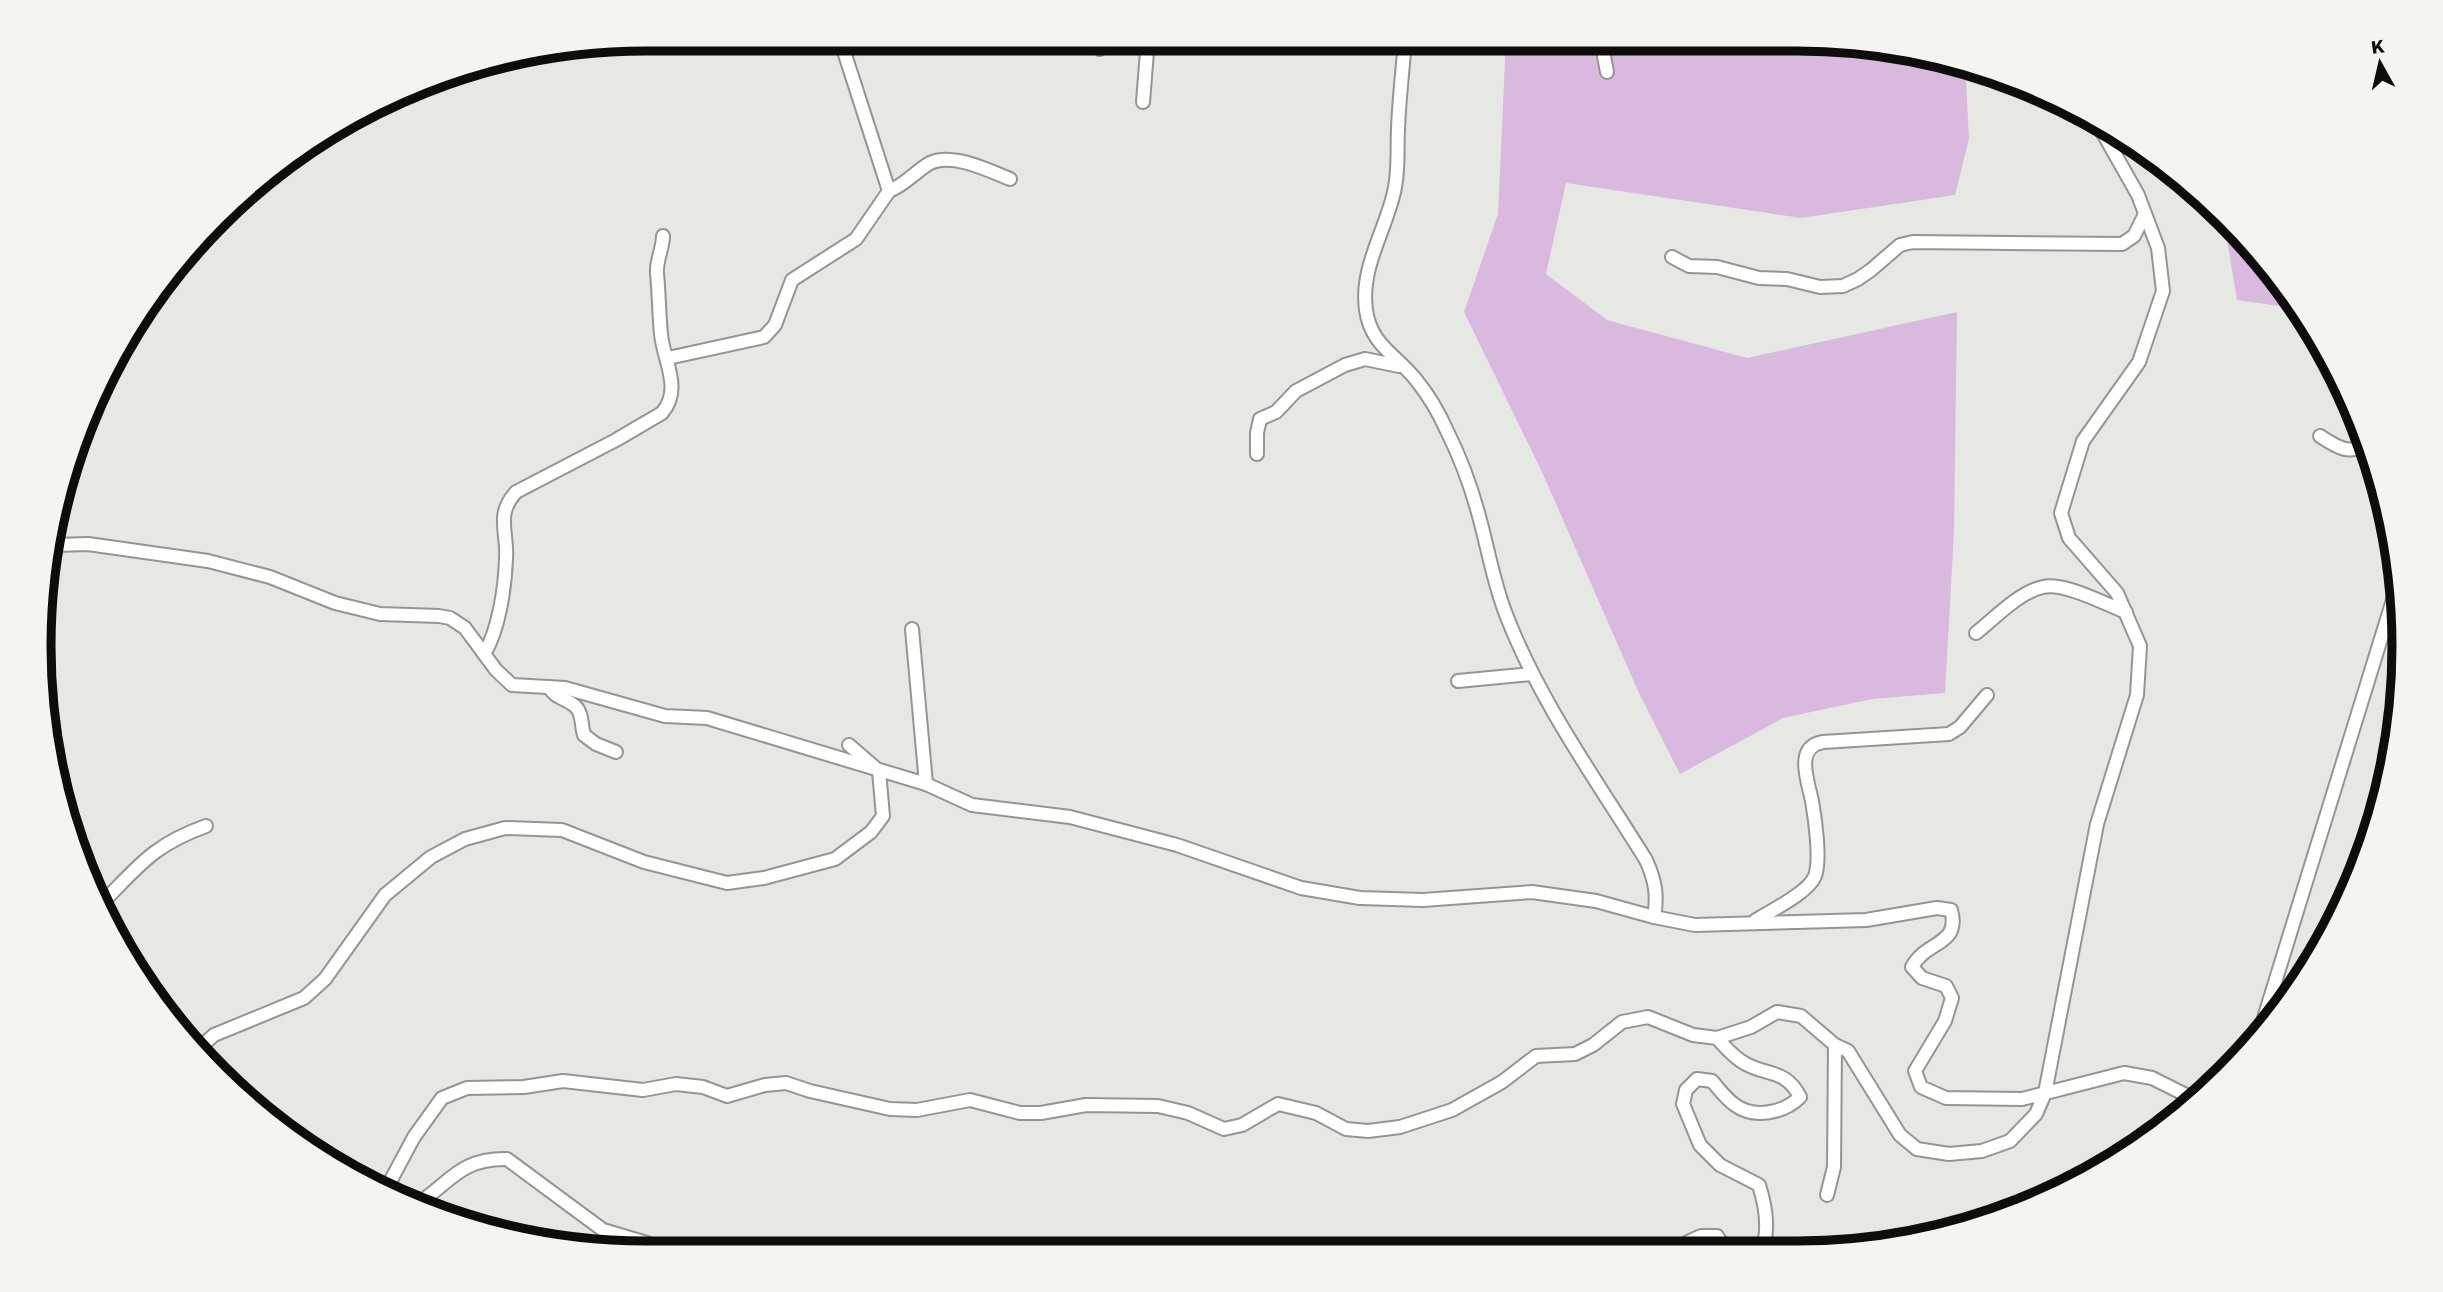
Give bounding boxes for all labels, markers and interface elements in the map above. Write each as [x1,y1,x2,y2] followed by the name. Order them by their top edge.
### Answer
[2345,28,2415,98] north arrow
[2370,34,2386,59] text: K

